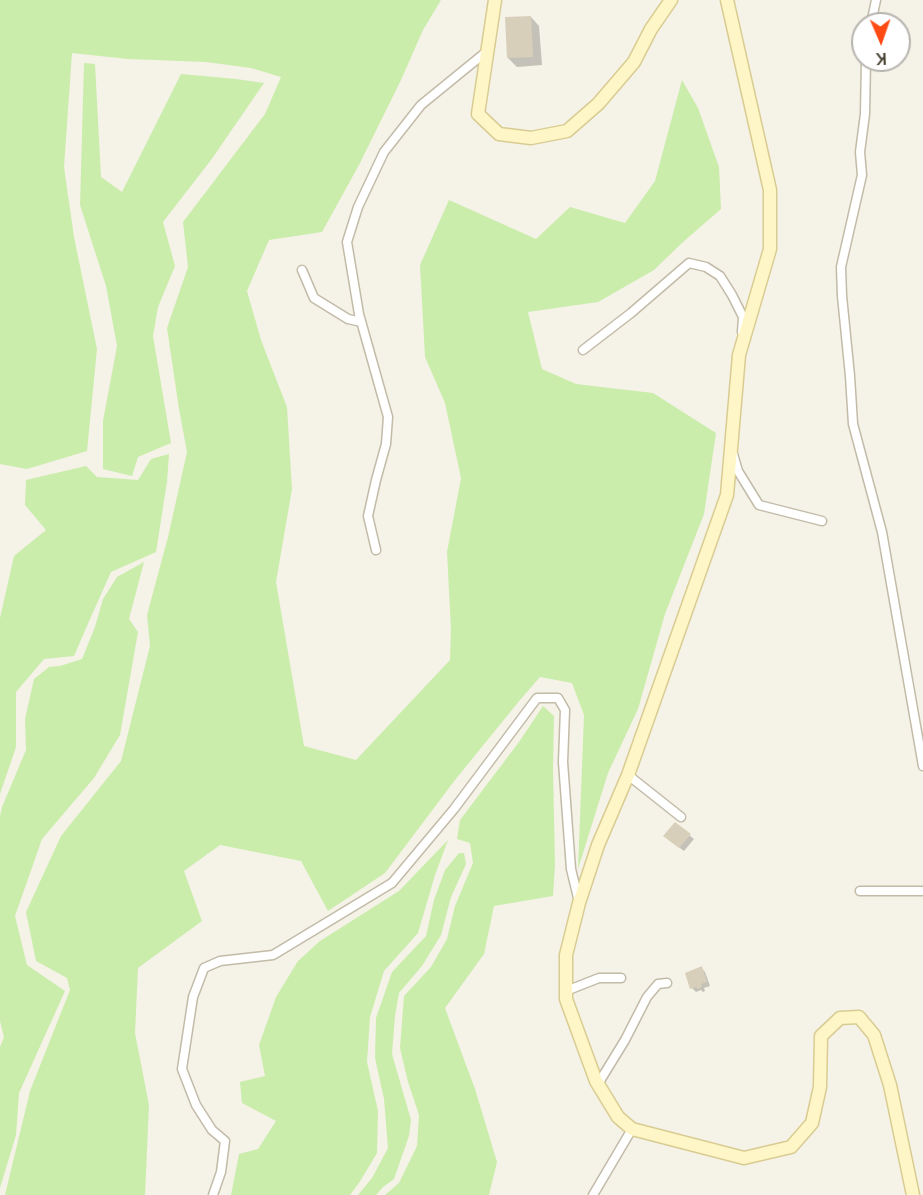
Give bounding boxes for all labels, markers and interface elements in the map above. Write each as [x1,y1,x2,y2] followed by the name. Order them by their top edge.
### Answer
[851,12,911,72] north arrow
[876,49,887,68] text: K

